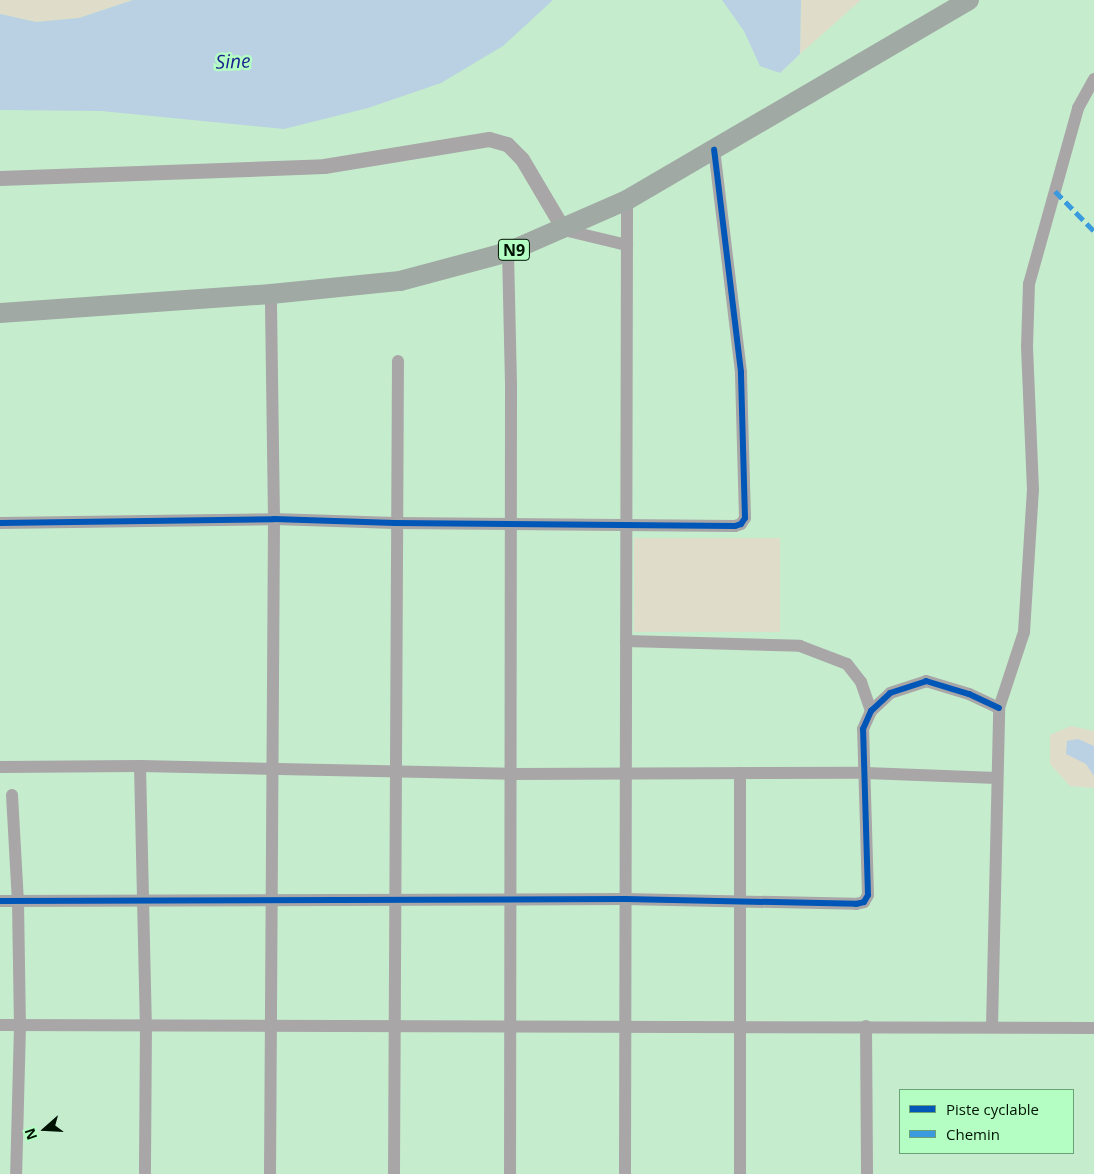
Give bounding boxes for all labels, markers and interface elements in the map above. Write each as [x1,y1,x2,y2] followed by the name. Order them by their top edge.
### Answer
[215,50,251,74] water label: Sine
[498,236,530,264] road number: N9
[899,1089,1074,1154] legend
[946,1099,1039,1119] text: Piste cyclable
[20,1104,70,1154] north arrow
[946,1124,1000,1144] text: Chemin
[20,1126,41,1143] text: N

